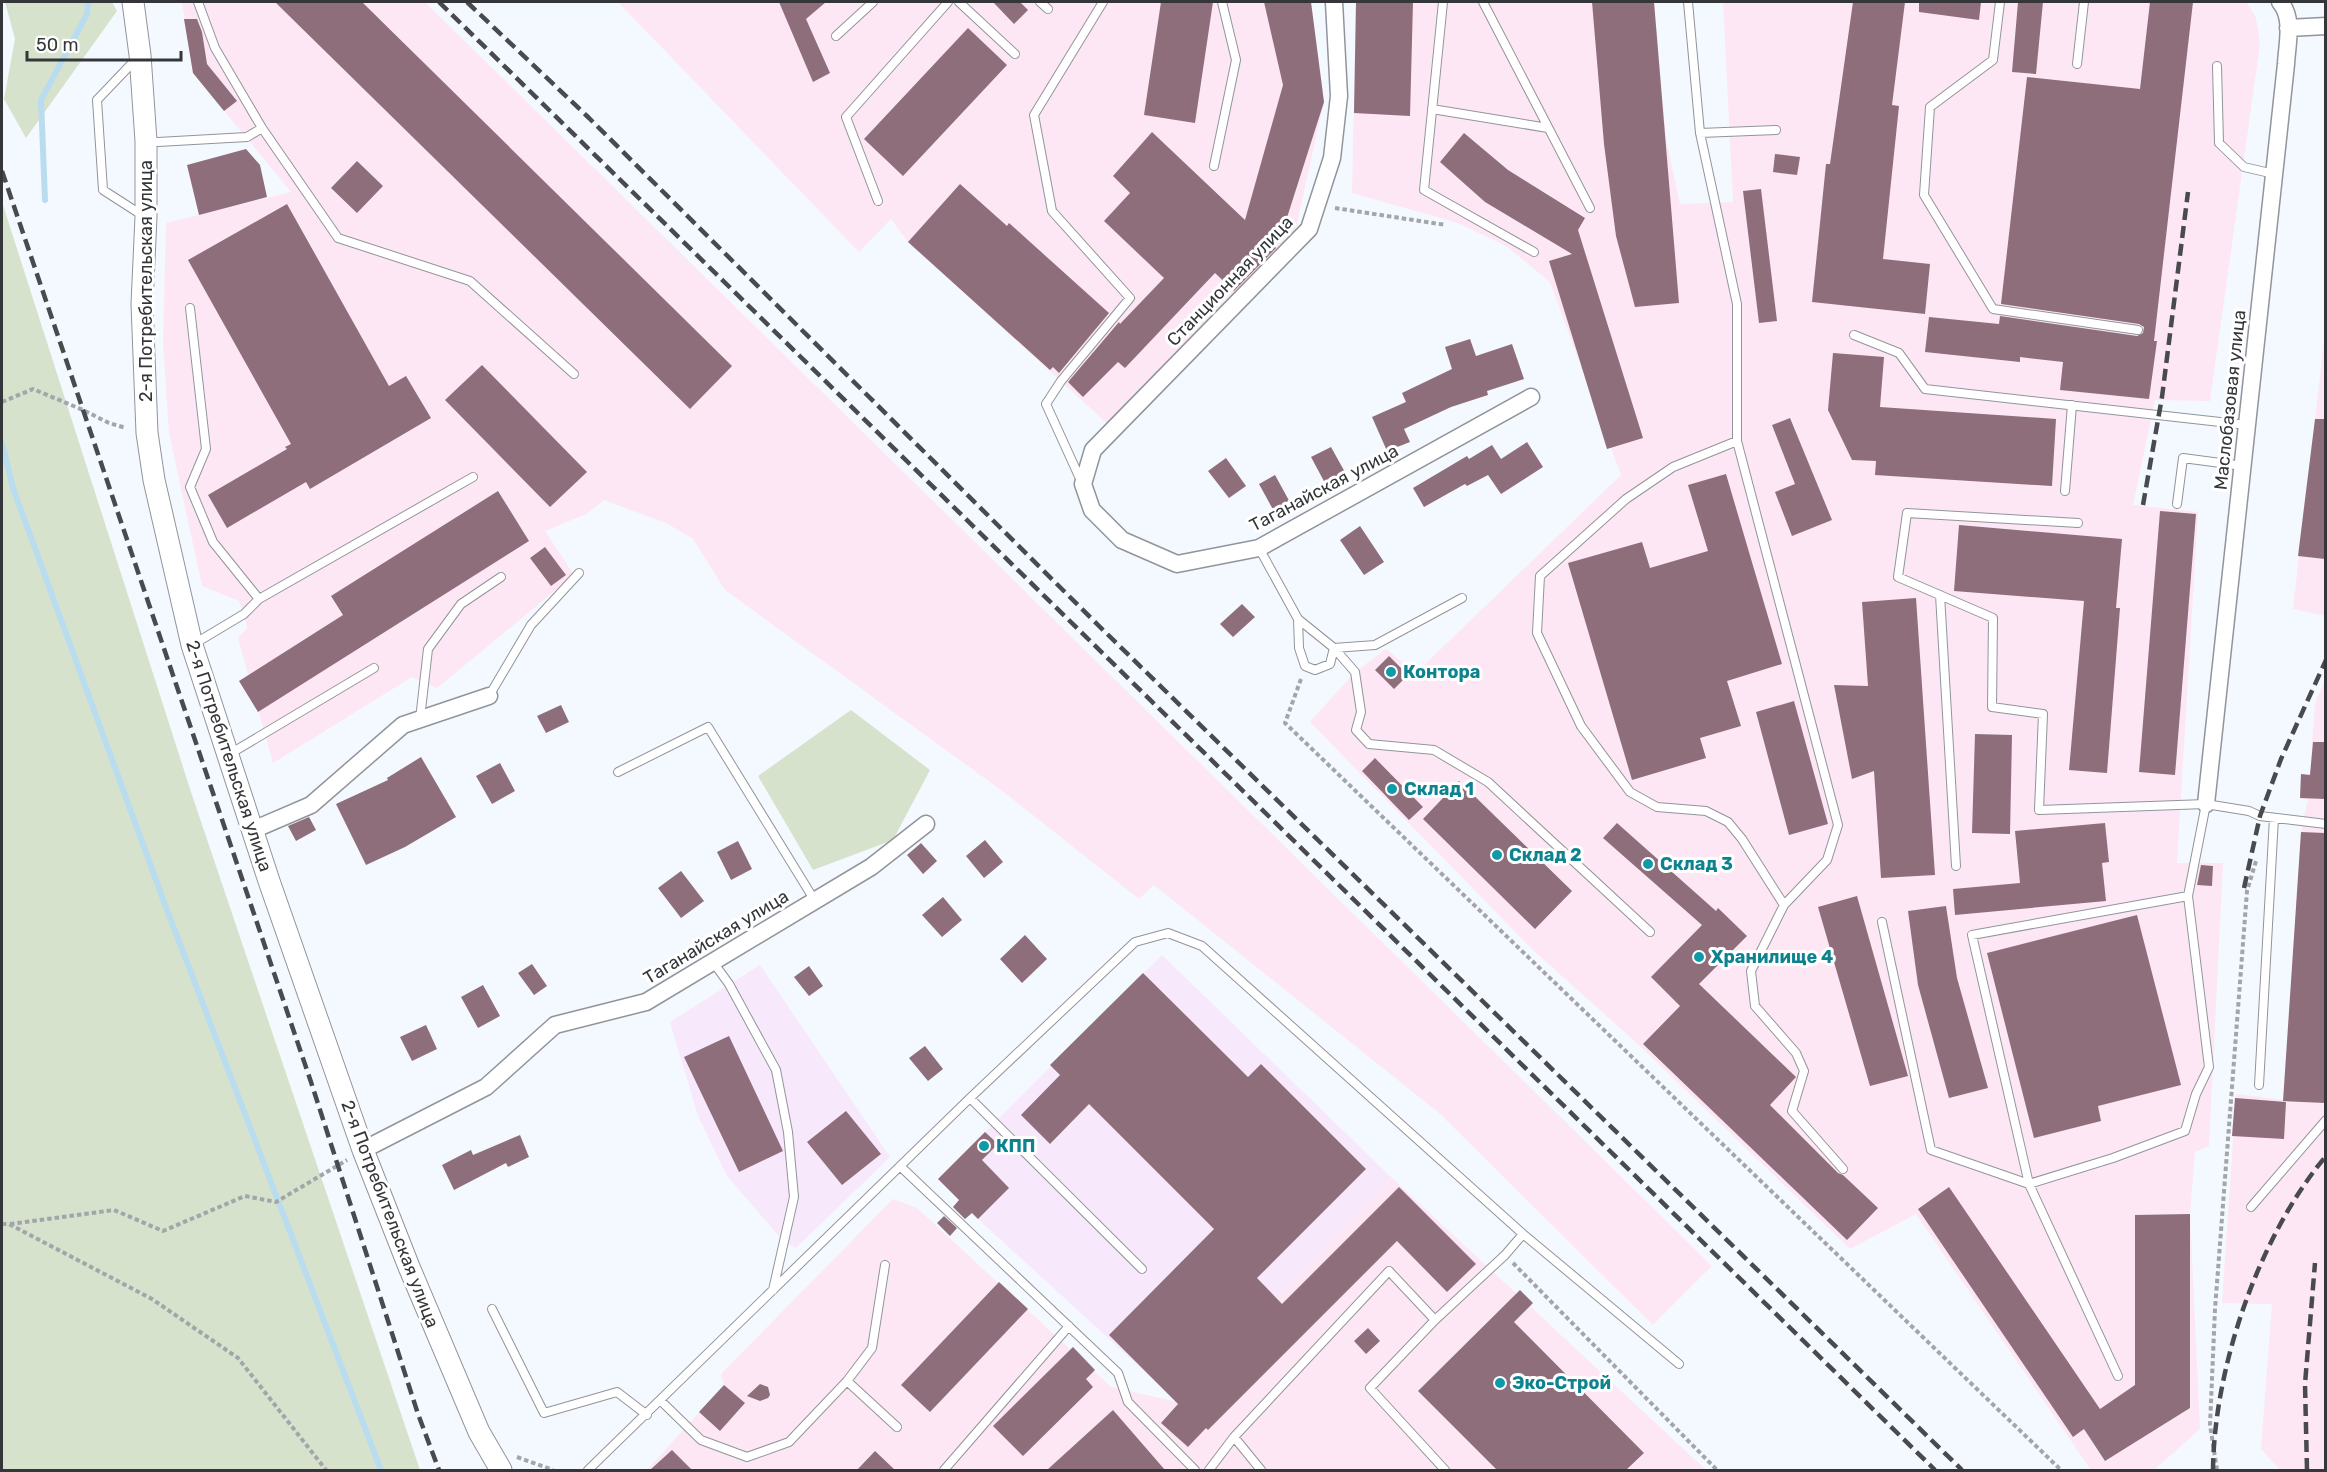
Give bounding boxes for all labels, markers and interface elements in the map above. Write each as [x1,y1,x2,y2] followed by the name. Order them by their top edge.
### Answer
[27,24,182,62] scale bar
[36,34,79,56] text: 50 m
[135,160,157,402] street label: 2-я Потребительская улица
[1162,211,1298,351] street label: Станционная улица
[2210,309,2250,491] street label: Маслобазовая улица
[1246,439,1402,537] street label: Таганайская улица
[181,638,277,874] street label: 2-я Потребительская улица
[1403,661,1480,683] place label: Контора
[1384,665,1398,679] marker: Контора
[1404,778,1474,800] place label: Склад 1
[1385,782,1399,796] marker: Склад 1
[1509,844,1582,866] place label: Склад 2
[1490,848,1504,862] marker: Склад 2
[1660,853,1733,875] place label: Склад 3
[1641,857,1655,871] marker: Склад 3
[639,885,793,989] street label: Таганайская улица
[1711,946,1833,968] place label: Хранилище 4
[1692,950,1706,964] marker: Хранилище 4
[336,1097,444,1331] street label: 2-я Потребительская улица
[996,1135,1035,1157] place label: КПП
[977,1139,991,1153] marker: КПП
[1512,1372,1611,1394] place label: Эко-Строй
[1493,1376,1507,1390] marker: Эко-Строй

